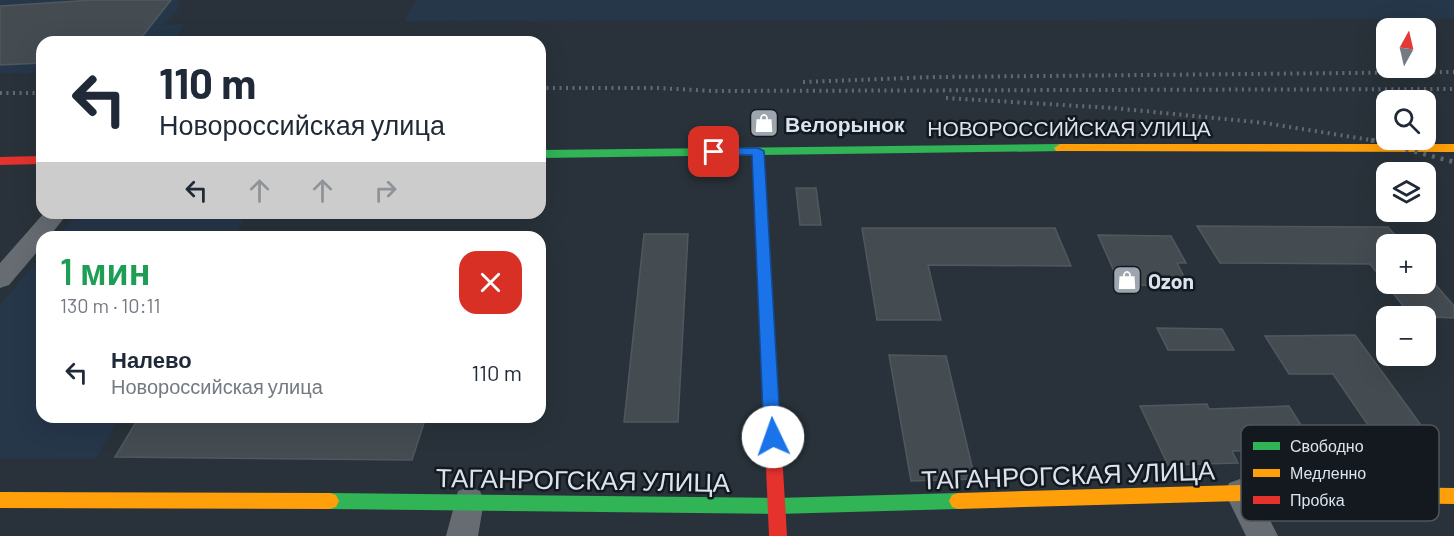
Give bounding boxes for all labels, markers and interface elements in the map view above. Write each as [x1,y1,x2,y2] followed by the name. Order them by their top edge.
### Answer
[1376,18,1436,78] north arrow
[1376,18,1436,366] map controls
[159,57,256,107] text: 110 m
[60,60,138,138] icon: left
[1376,90,1436,150] button: search
[748,107,780,139] shop icon: Велорынок
[159,108,445,140] text: Новороссийская улица
[785,111,905,136] place label: Велорынок
[927,115,1211,140] street label: НОВОРОССИЙСКАЯ УЛИЦА
[688,126,739,177] pin
[697,135,730,168] icon: arrive
[1376,162,1436,222] button: layers
[180,174,213,207] icon: left
[243,174,276,207] icon: ahead
[306,174,339,207] icon: ahead
[369,174,402,207] icon: right
[1376,234,1436,294] button: +
[60,249,150,292] text: 1 мин
[459,251,522,314] button: close
[1111,264,1143,296] shop icon: Ozon
[1148,268,1194,293] place label: Ozon
[60,293,160,317] text: 130 m · 10:11
[1376,306,1436,366] button: −
[111,346,192,372] text: Налево
[60,356,93,389] icon: left
[472,359,522,385] text: 110 m
[111,374,323,398] text: Новороссийская улица
[741,405,805,469] position arrow
[1241,425,1439,521] legend
[1290,436,1364,455] text: Свободно
[921,453,1216,495] street label: ТАГАНРОГСКАЯ УЛИЦА
[436,461,731,497] street label: ТАГАНРОГСКАЯ УЛИЦА
[1290,463,1366,482] text: Медленно
[1290,490,1345,509] text: Пробка

